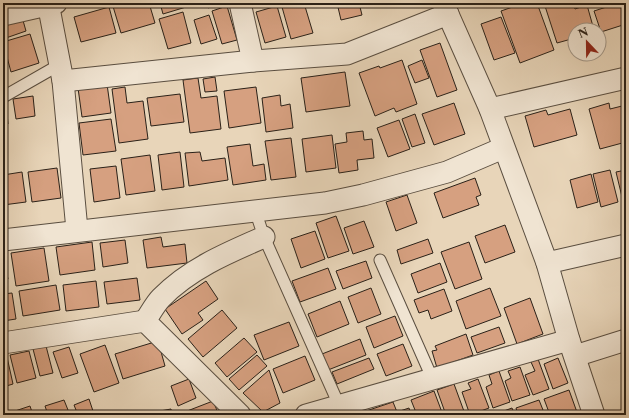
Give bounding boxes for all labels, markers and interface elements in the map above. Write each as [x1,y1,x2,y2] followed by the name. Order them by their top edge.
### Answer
[567,22,607,62] north arrow
[576,24,591,41] text: N

